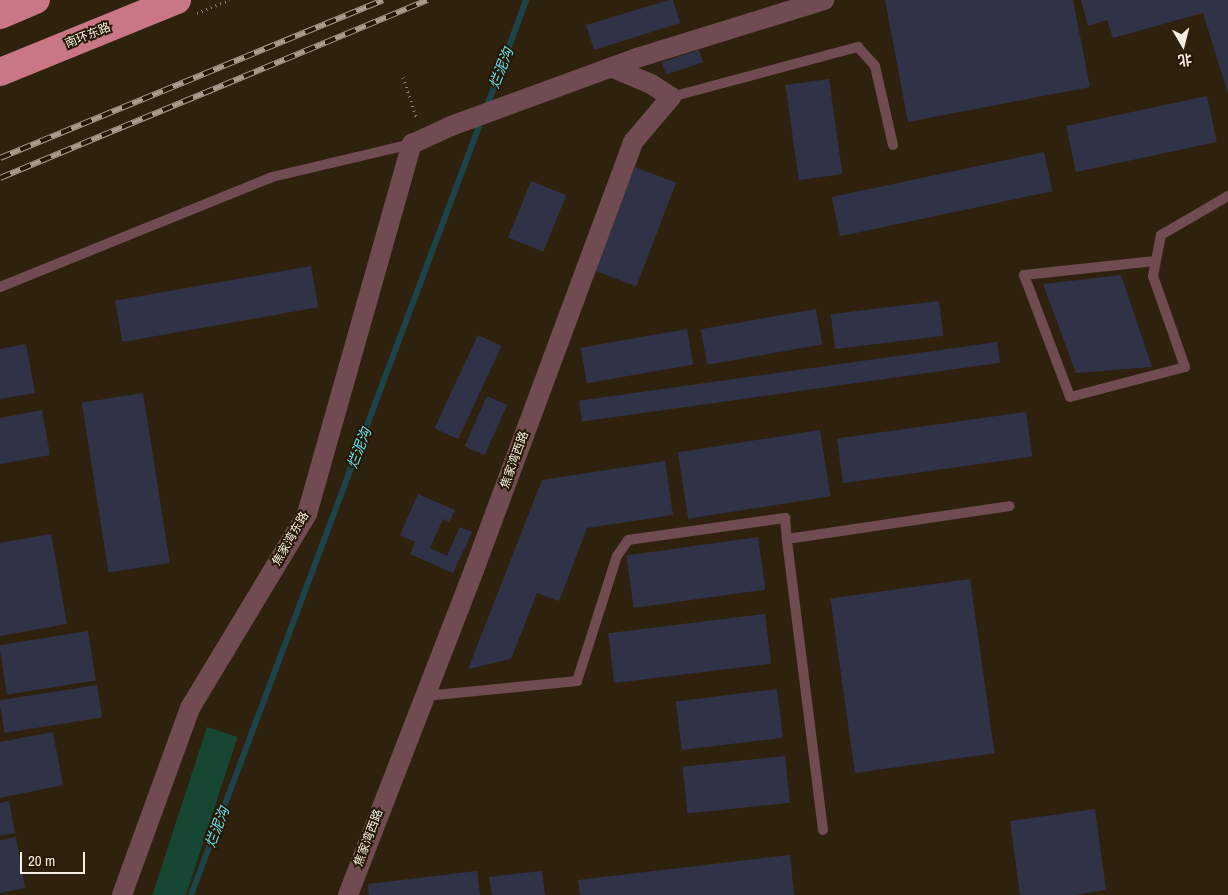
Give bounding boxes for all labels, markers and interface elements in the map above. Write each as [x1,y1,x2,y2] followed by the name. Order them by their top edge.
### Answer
[63,20,113,52] street label: 南环东路
[1158,20,1208,70] north arrow
[486,45,516,91] water label: 烂泥沟
[1177,50,1193,70] text: 北
[344,425,374,471] water label: 烂泥沟
[498,429,532,491] street label: 焦家湾西路
[270,509,312,569] street label: 焦家湾东路
[202,804,232,850] water label: 烂泥沟
[352,807,386,869] street label: 焦家湾西路
[22,842,88,874] scale bar
[28,850,55,871] text: 20 m

